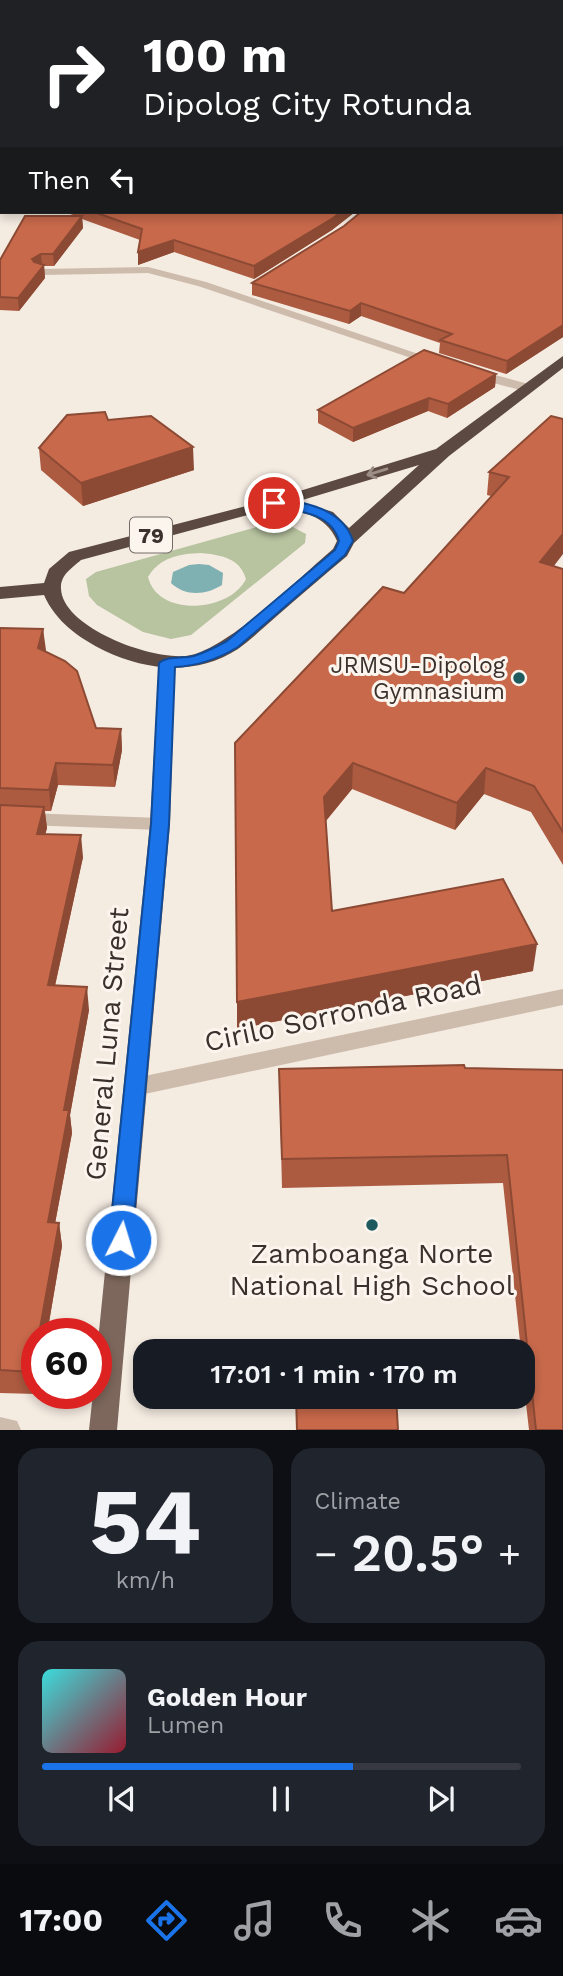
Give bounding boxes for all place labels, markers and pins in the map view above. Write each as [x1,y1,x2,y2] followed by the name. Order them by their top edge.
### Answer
[244,473,304,533] pin
[330,652,506,705] place label: JRMSU-Dipolog Gymnasium
[511,670,527,686] marker: JRMSU-Dipolog Gymnasium
[364,1217,380,1233] marker: Zamboanga Norte National High School
[230,1237,515,1302] place label: Zamboanga Norte National High School

